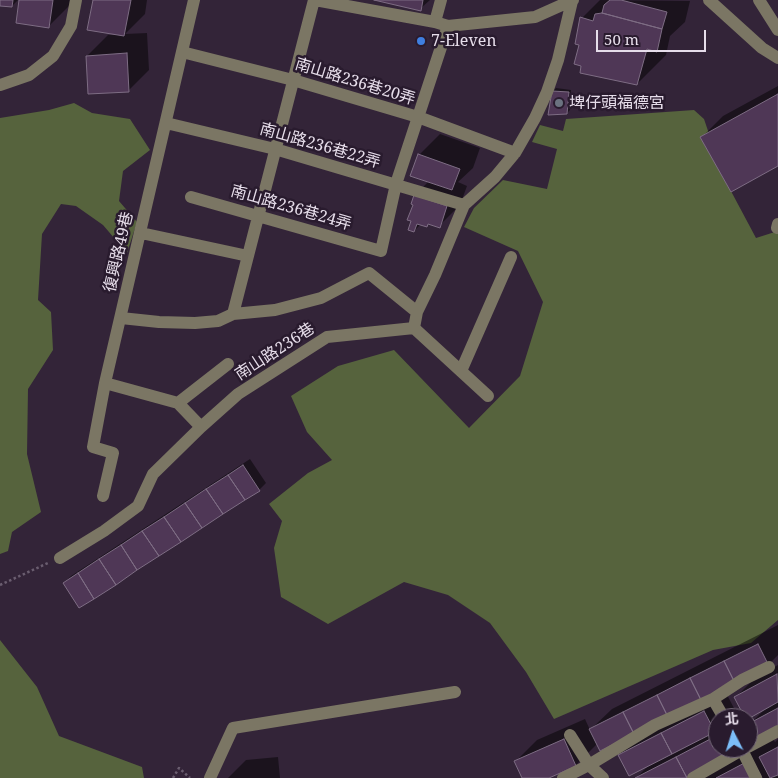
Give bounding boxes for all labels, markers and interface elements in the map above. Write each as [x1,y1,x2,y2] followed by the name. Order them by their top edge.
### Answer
[598,20,708,52] scale bar
[604,29,639,49] text: 50 m
[431,31,497,51] place label: 7-Eleven
[415,35,427,47] marker: 7-Eleven
[293,55,417,109] street label: 南山路236巷20弄
[569,93,665,113] place label: 埤仔頭福德宮
[553,97,565,109] marker: 埤仔頭福德宮
[257,120,383,172] street label: 南山路236巷22弄
[228,182,354,234] street label: 南山路236巷24弄
[100,210,138,294] street label: 復興路49巷
[232,319,318,385] street label: 南山路236巷
[708,708,758,758] north arrow
[724,708,740,729] text: 北

